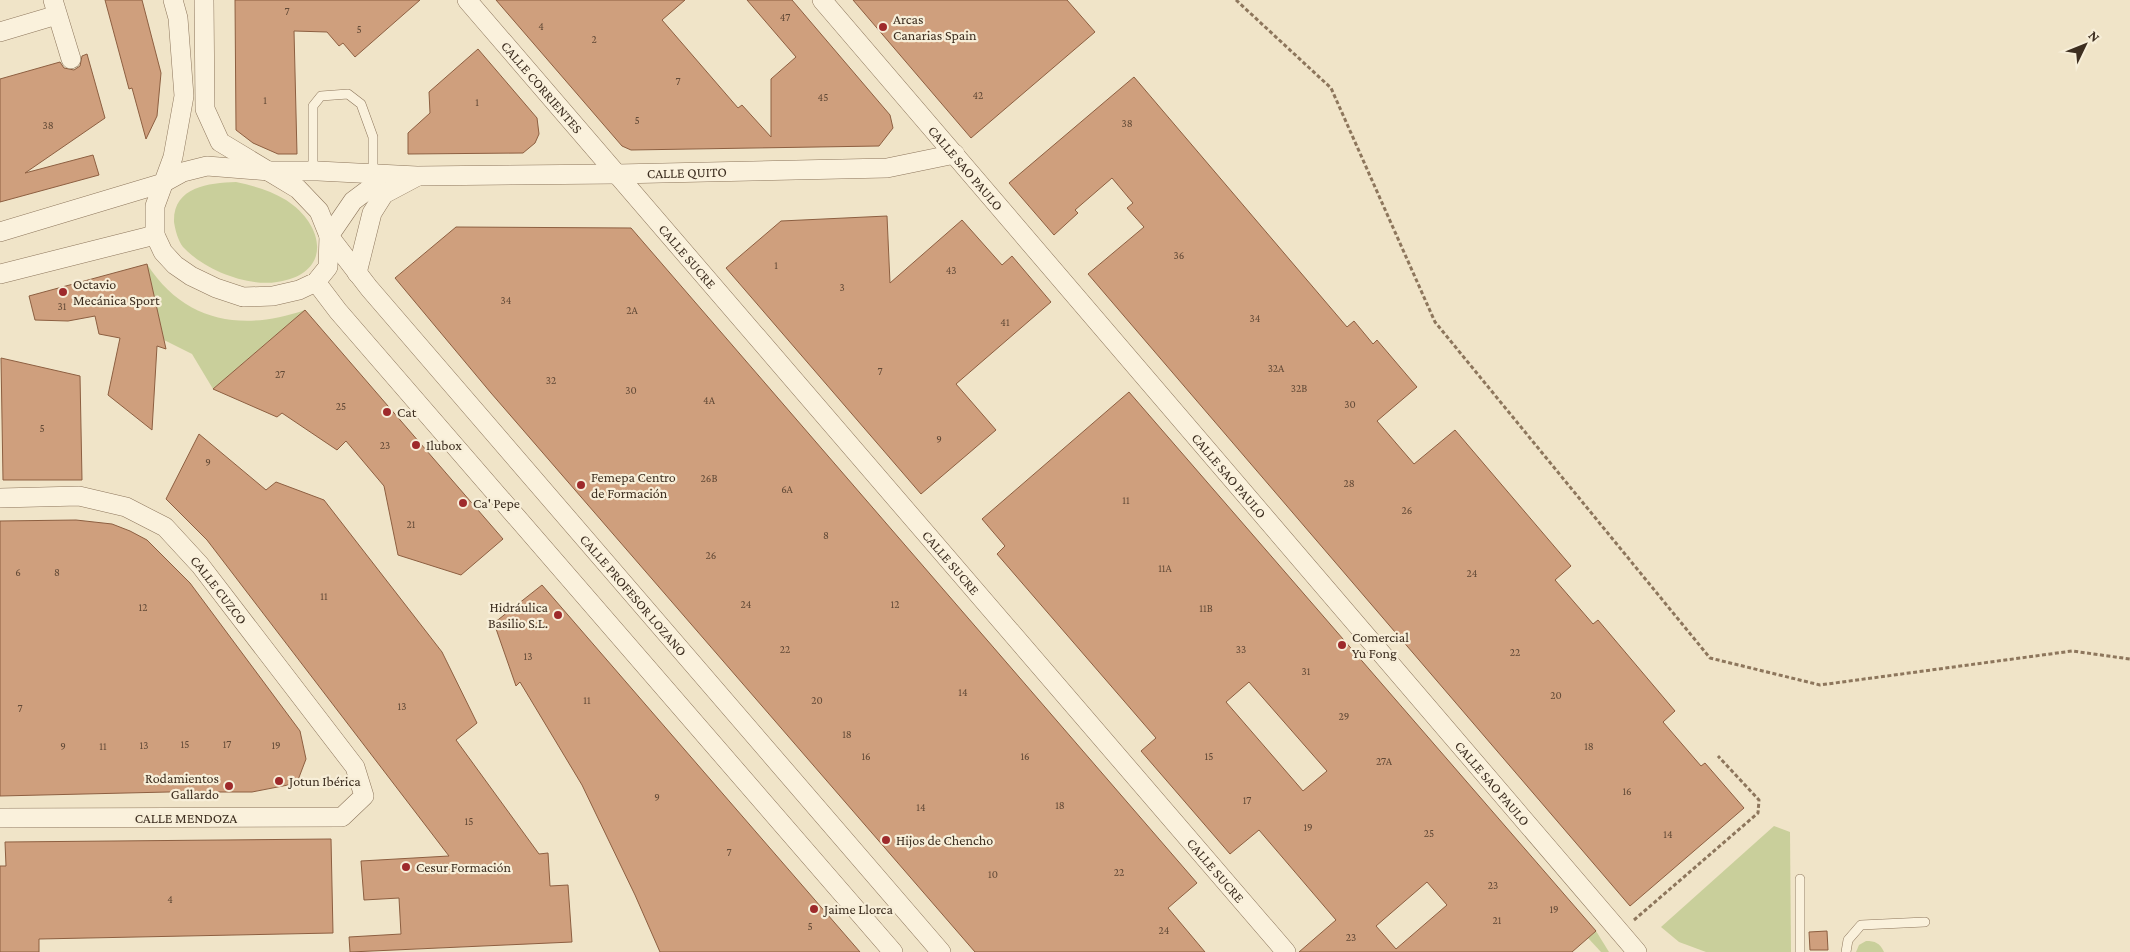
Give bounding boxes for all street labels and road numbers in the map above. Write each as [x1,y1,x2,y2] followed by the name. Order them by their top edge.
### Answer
[498,38,586,137] street label: CALLE CORRIENTES
[925,122,1006,214] street label: CALLE SAO PAULO
[647,164,727,181] street label: CALLE QUITO
[655,221,720,292] street label: CALLE SUCRE
[1188,430,1270,521] street label: CALLE SAO PAULO
[919,527,983,598] street label: CALLE SUCRE
[577,531,690,659] street label: CALLE PROFESOR LOZANO
[187,552,250,627] street label: CALLE CUZCO
[1452,738,1533,829] street label: CALLE SAO PAULO
[135,810,237,826] street label: CALLE MENDOZA
[1184,835,1248,906] street label: CALLE SUCRE

